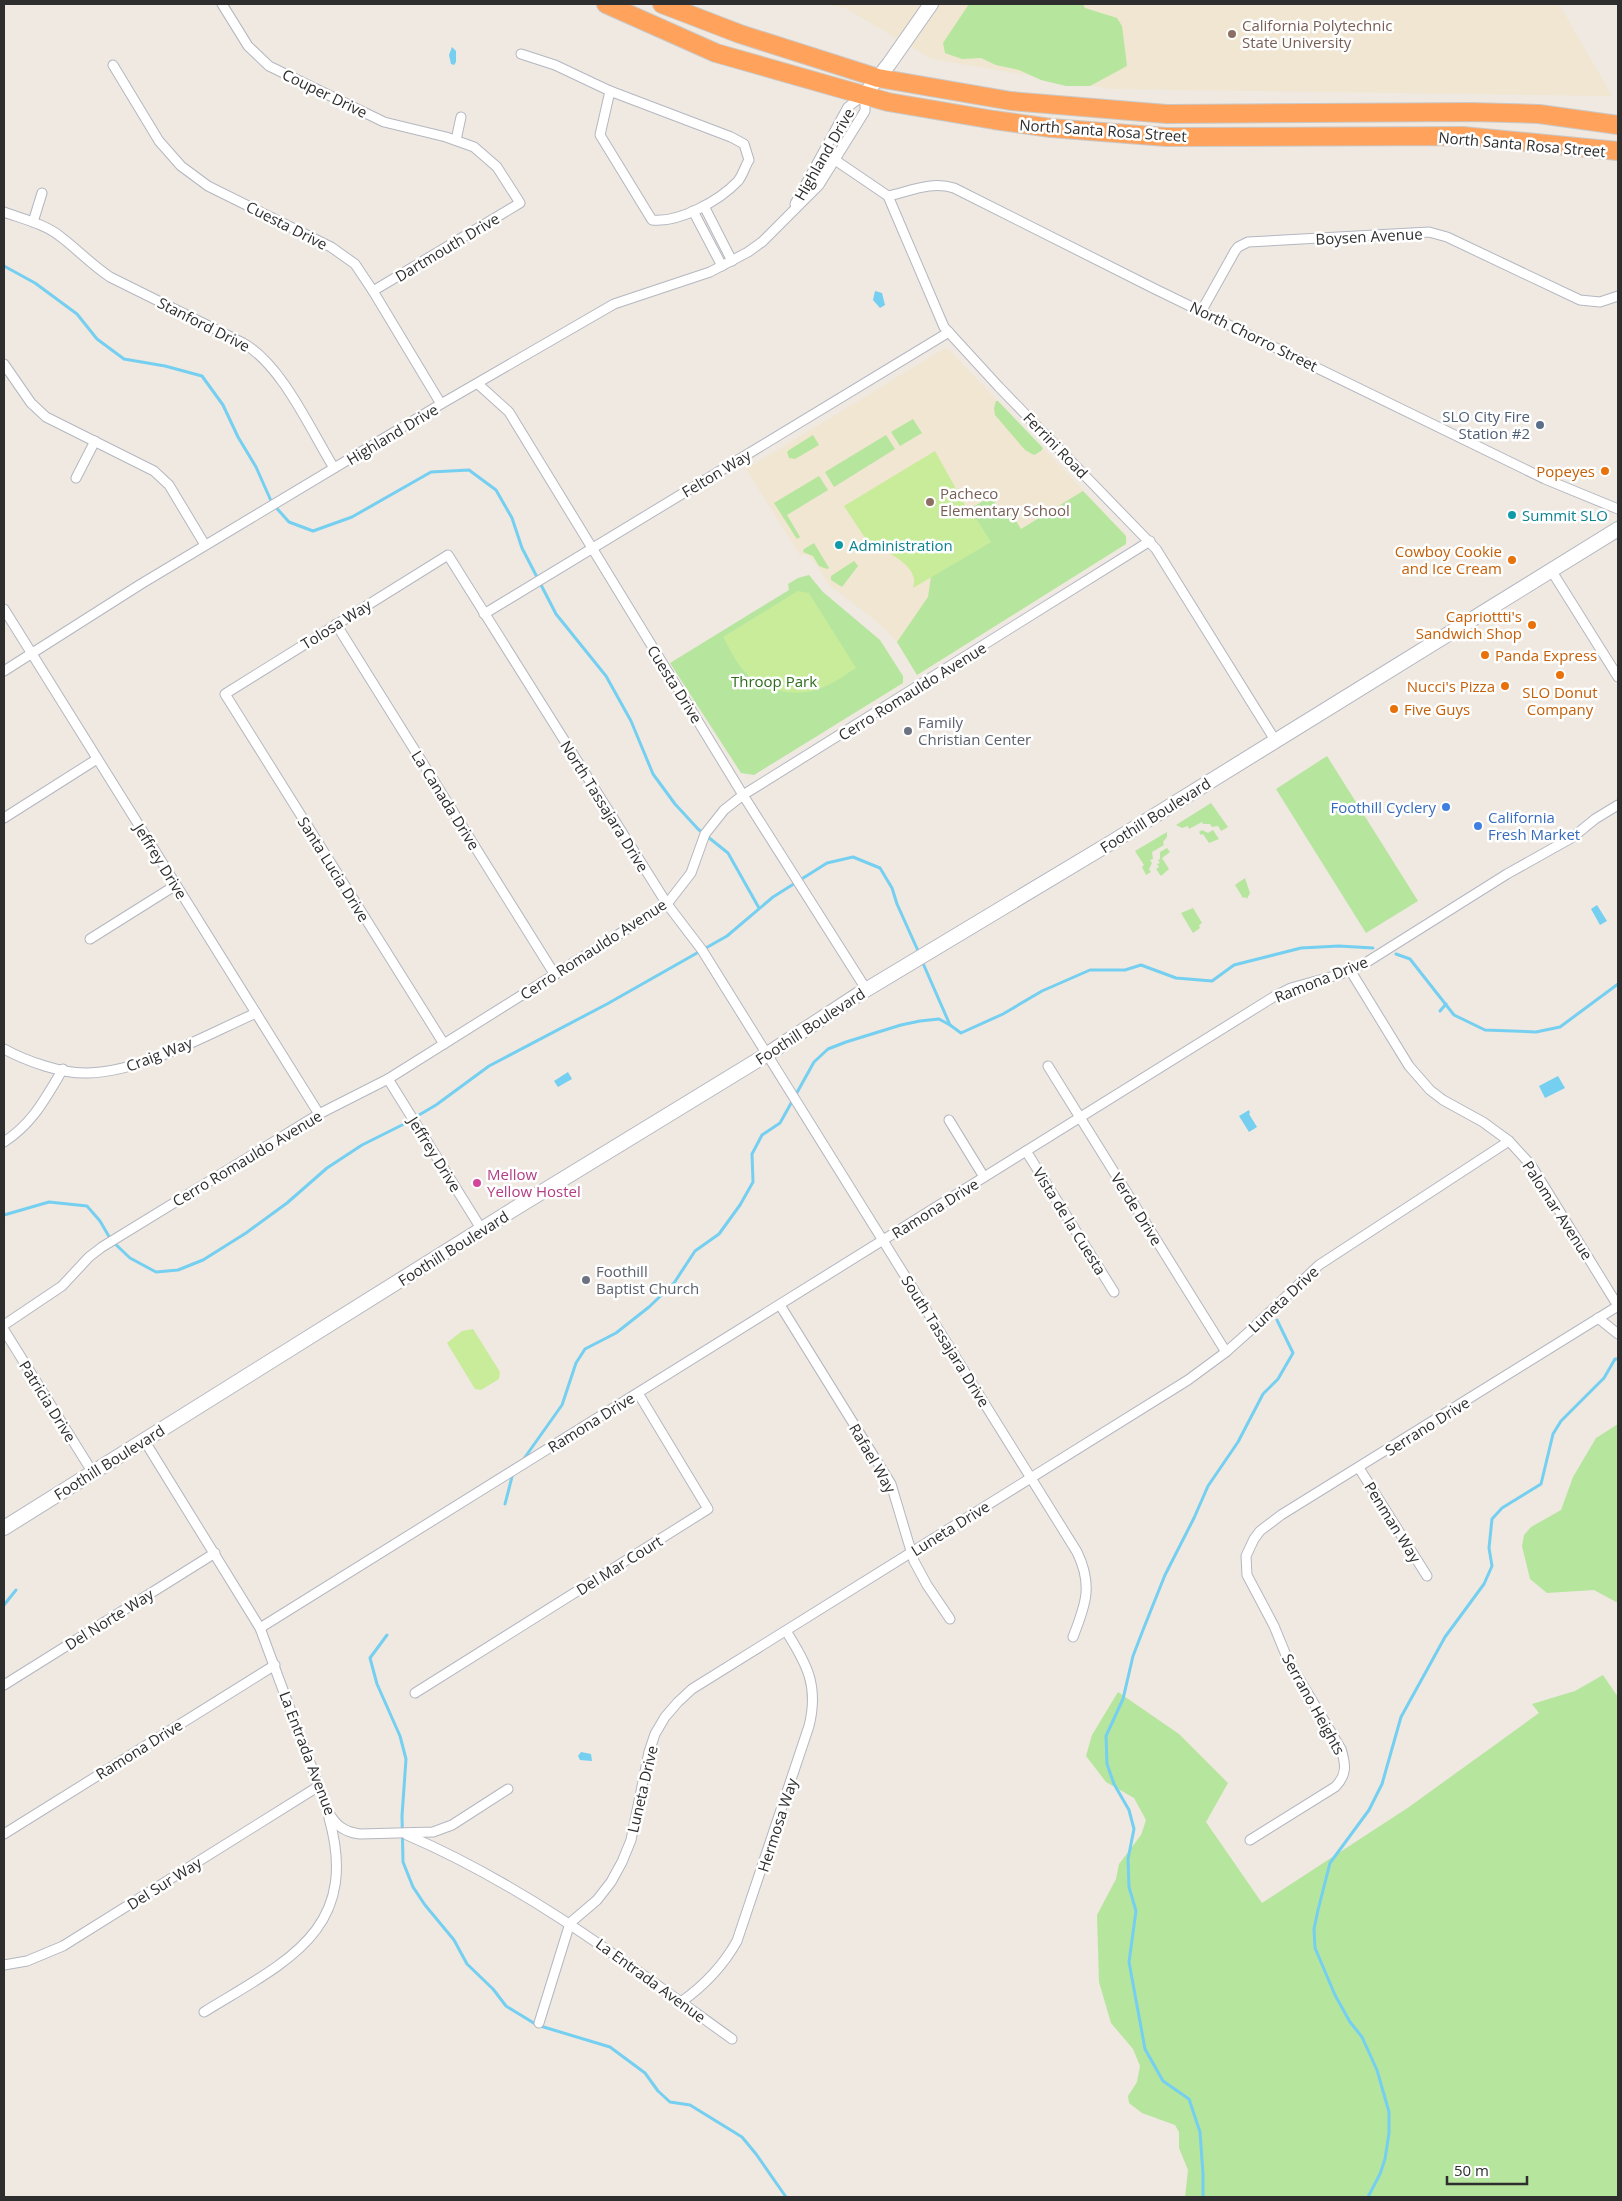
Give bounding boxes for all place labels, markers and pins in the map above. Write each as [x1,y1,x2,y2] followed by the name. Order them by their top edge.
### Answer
[1242,15,1392,52] place label: California Polytechnic State University
[1226,28,1238,40] marker: California Polytechnic State University
[1442,406,1530,443] place label: SLO City Fire Station #2
[1534,419,1546,431] marker: SLO City Fire Station #2
[1536,461,1595,481] place label: Popeyes
[1599,465,1611,477] marker: Popeyes
[940,483,1070,520] place label: Pacheco Elementary School
[924,496,936,508] marker: Pacheco Elementary School
[1522,505,1608,525] place label: Summit SLO
[1506,509,1518,521] marker: Summit SLO
[849,535,953,555] place label: Administration
[833,539,845,551] marker: Administration
[1395,541,1502,578] place label: Cowboy Cookie and Ice Cream
[1506,554,1518,566] marker: Cowboy Cookie and Ice Cream
[1416,606,1522,643] place label: Capriottti's Sandwich Shop
[1526,619,1538,631] marker: Capriottti's Sandwich Shop
[1495,645,1597,665] place label: Panda Express
[1479,649,1491,661] marker: Panda Express
[1554,669,1566,681] marker: SLO Donut Company
[1407,676,1495,696] place label: Nucci's Pizza
[1499,680,1511,692] marker: Nucci's Pizza
[1522,682,1598,719] place label: SLO Donut Company
[1404,699,1470,719] place label: Five Guys
[1388,703,1400,715] marker: Five Guys
[918,712,1031,749] place label: Family Christian Center
[902,725,914,737] marker: Family Christian Center
[1330,797,1436,817] place label: Foothill Cyclery
[1440,801,1452,813] marker: Foothill Cyclery
[1488,807,1580,844] place label: California Fresh Market
[1472,820,1484,832] marker: California Fresh Market
[487,1164,581,1201] place label: Mellow Yellow Hostel
[471,1177,483,1189] marker: Mellow Yellow Hostel
[596,1261,699,1298] place label: Foothill Baptist Church
[580,1274,592,1286] marker: Foothill Baptist Church

